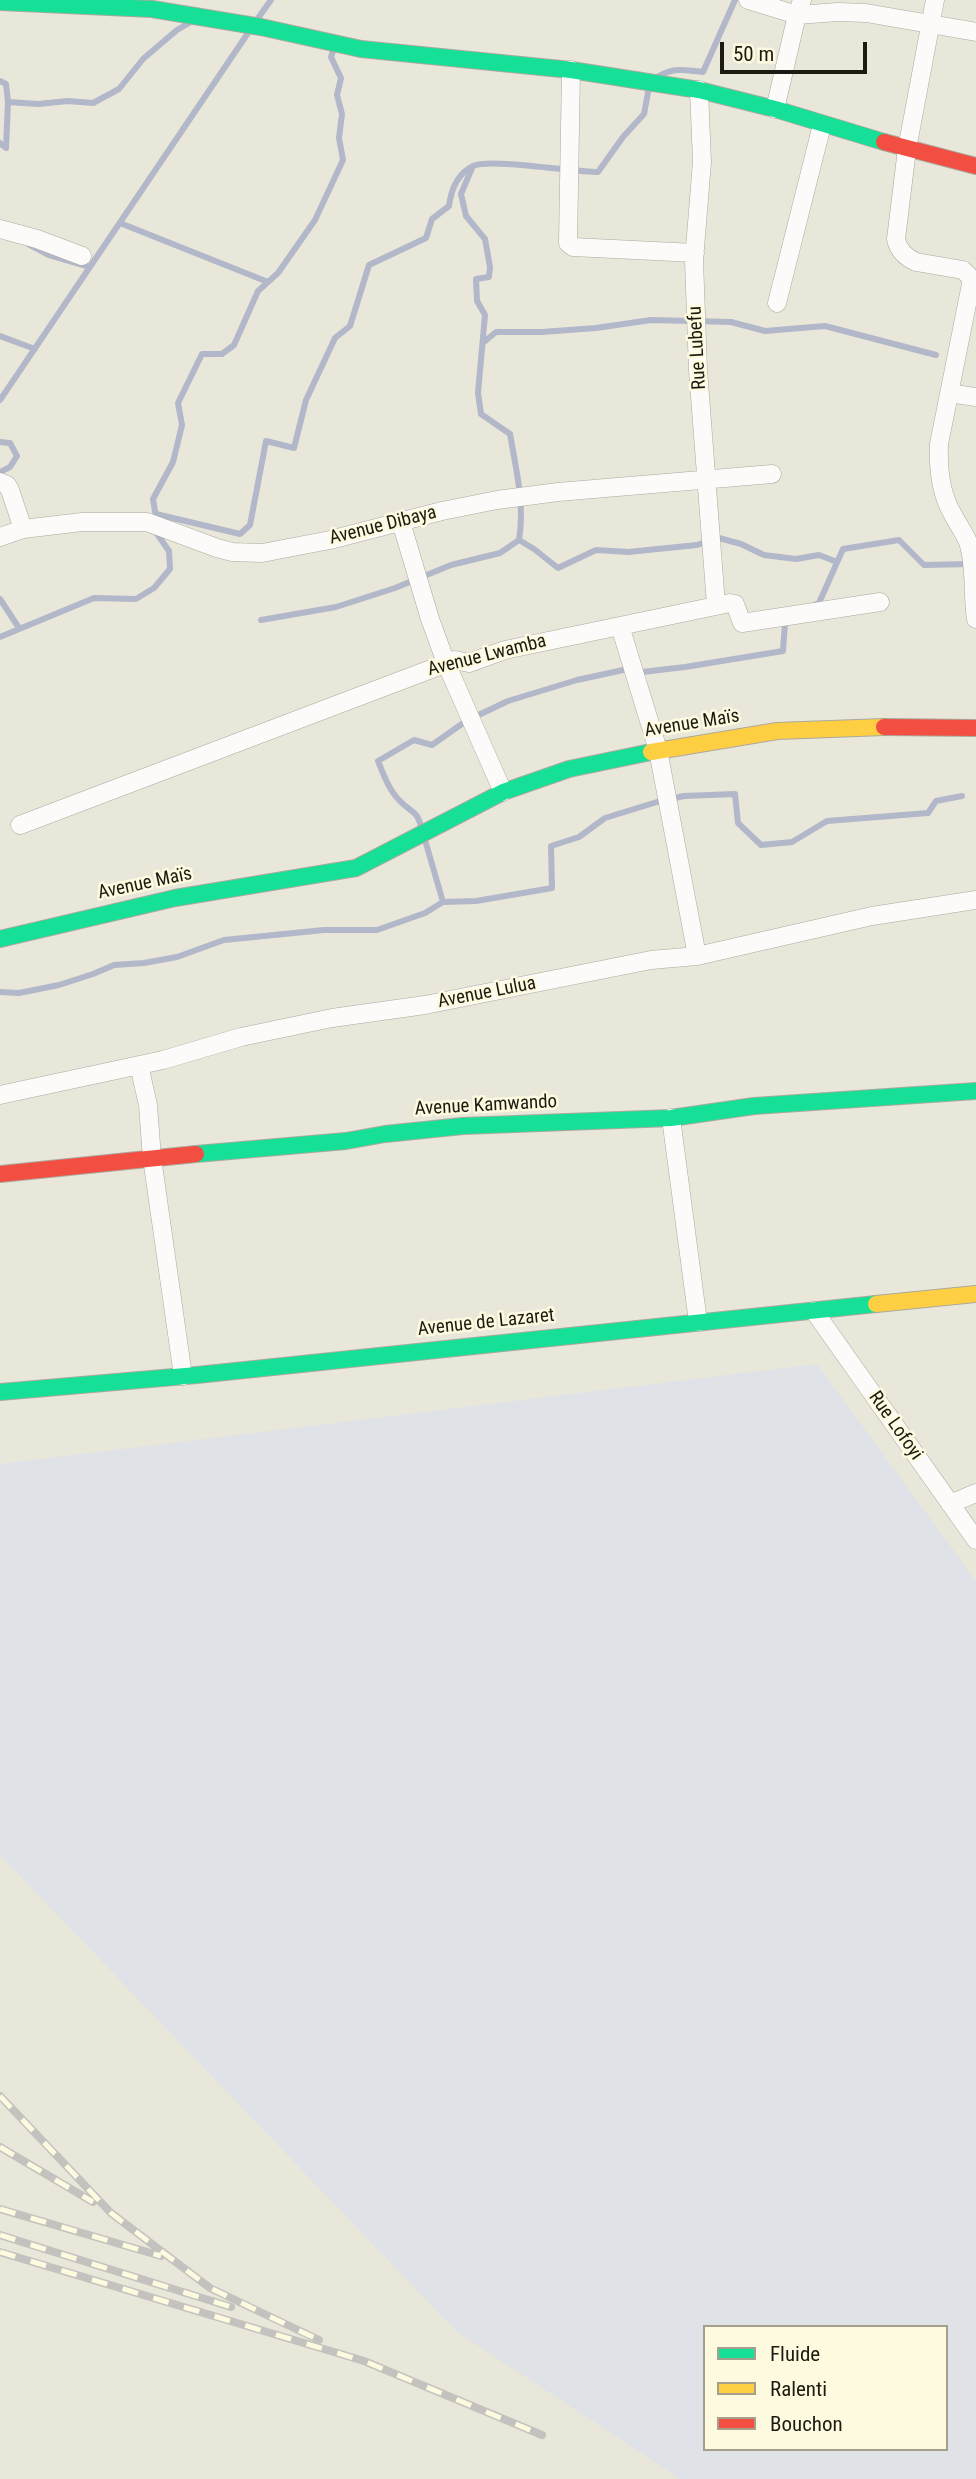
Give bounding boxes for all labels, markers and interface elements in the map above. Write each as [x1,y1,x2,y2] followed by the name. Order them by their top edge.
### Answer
[724,28,871,72] scale bar
[733,42,774,66] text: 50 m
[684,306,712,390] street label: Rue Lubefu
[327,502,439,550] street label: Avenue Dibaya
[425,630,549,682] street label: Avenue Lwamba
[643,705,741,743] street label: Avenue Maïs
[96,863,194,905] street label: Avenue Maïs
[436,972,538,1014] street label: Avenue Lulua
[414,1091,558,1121] street label: Avenue Kamwando
[416,1304,556,1342] street label: Avenue de Lazaret
[863,1387,927,1465] street label: Rue Lofoyi
[703,2325,948,2451] legend
[770,2342,820,2366] text: Fluide
[770,2377,827,2401] text: Ralenti
[770,2412,843,2436] text: Bouchon

